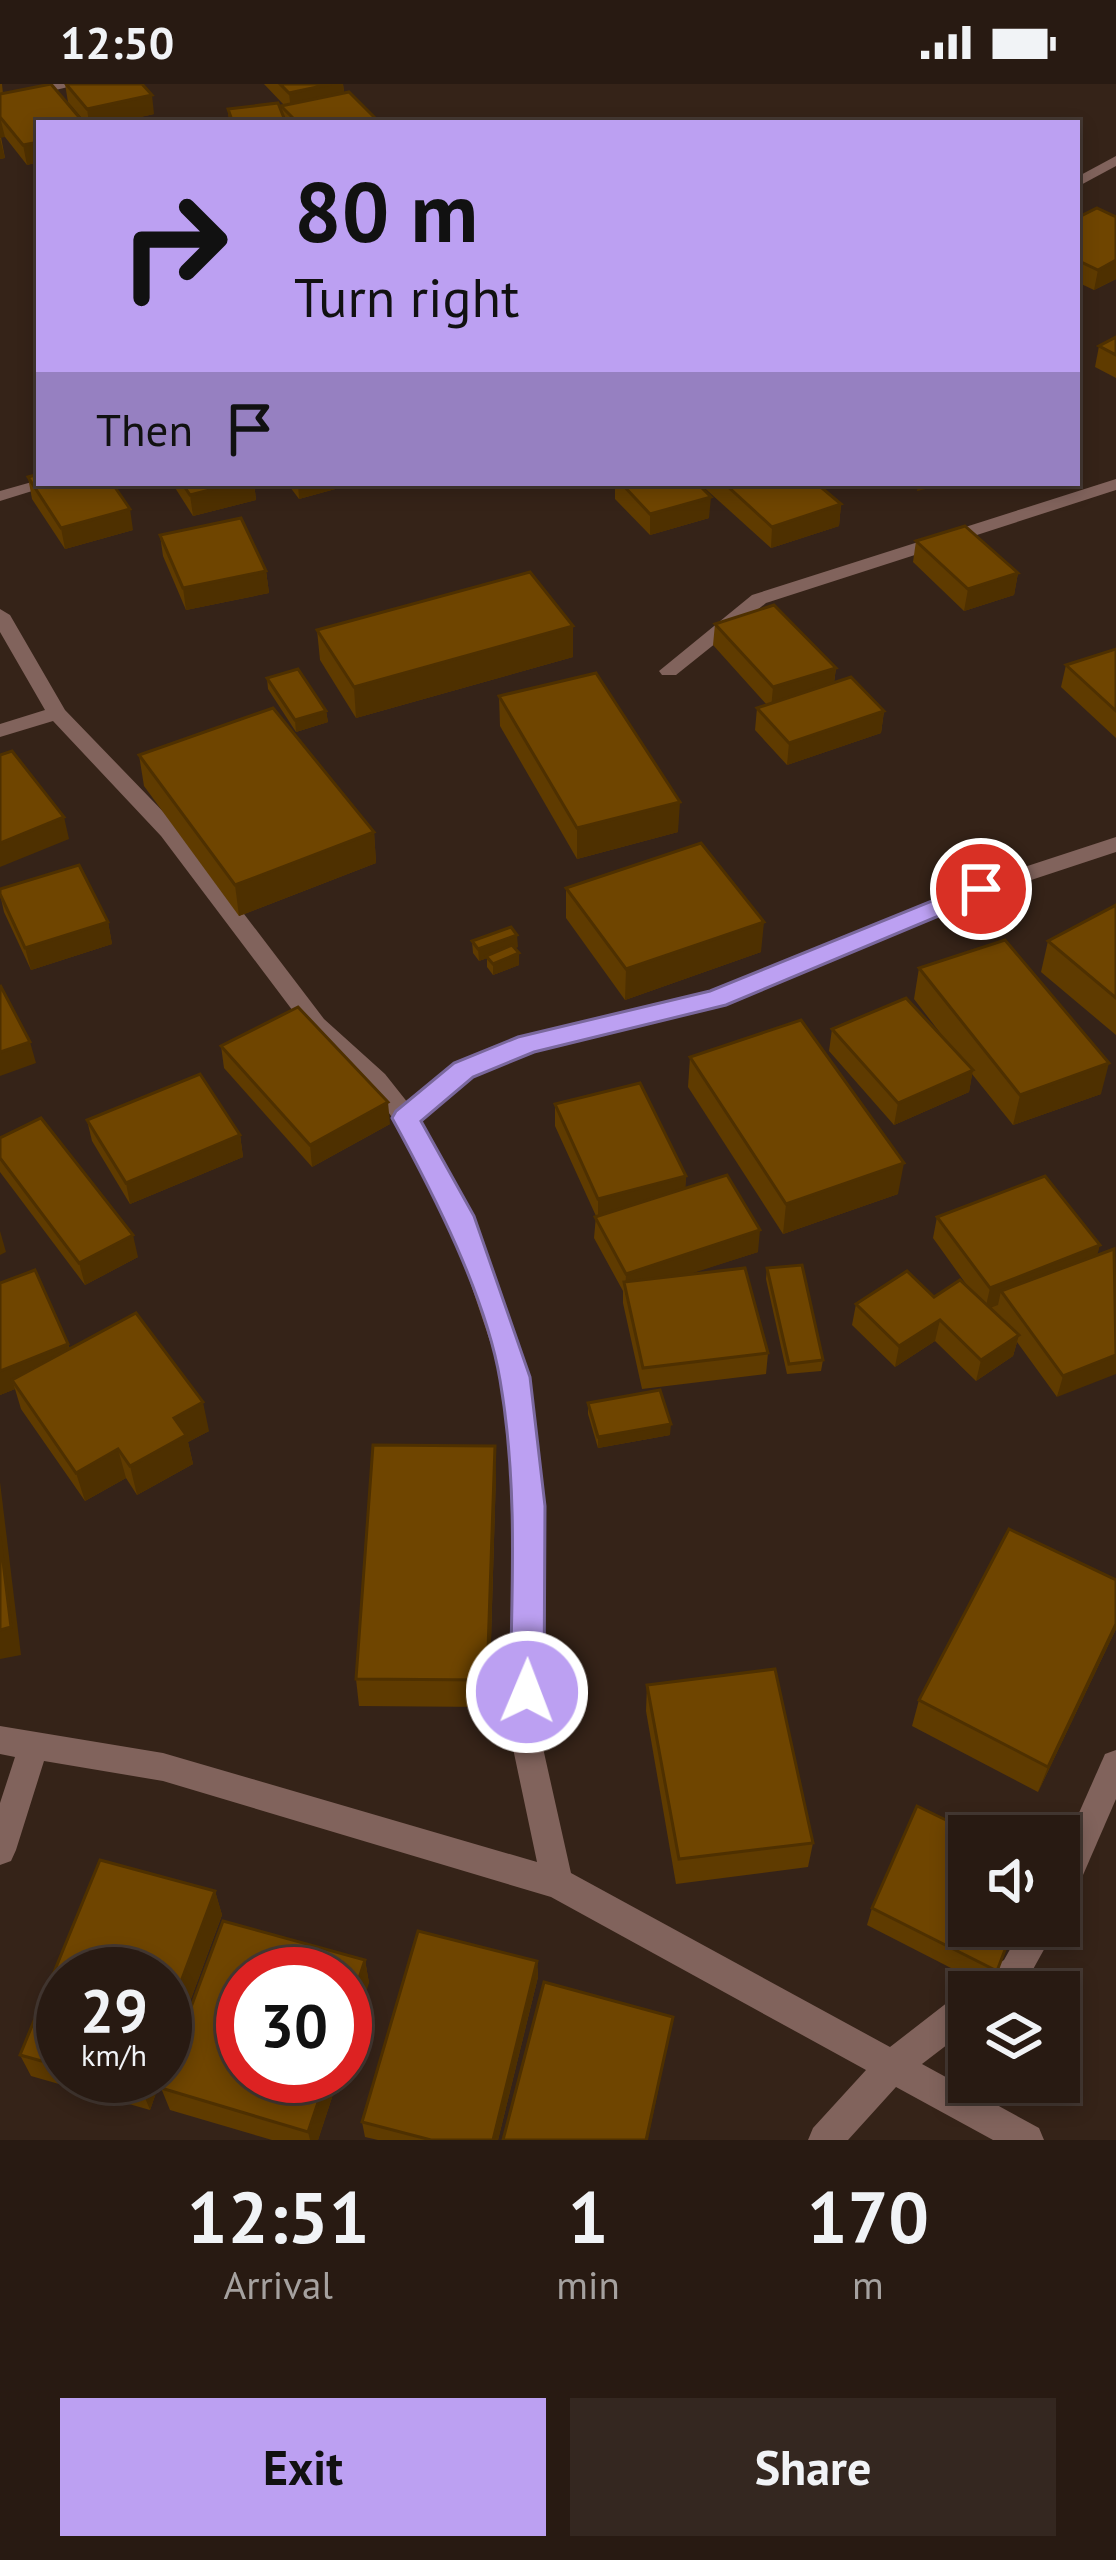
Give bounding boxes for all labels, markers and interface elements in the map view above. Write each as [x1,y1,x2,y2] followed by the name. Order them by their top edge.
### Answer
[60,13,174,71] text: 12:50
[294,156,478,265] text: 80 m
[96,168,252,324] icon: right
[294,262,519,332] text: Turn right
[217,396,283,462] icon: arrive
[96,400,193,458] text: Then
[930,838,1032,940] pin
[948,856,1014,922] icon: arrive
[464,1629,590,1755] position arrow
[948,1815,1080,2103] map controls
[948,1815,1080,1947] button: sound
[216,1947,372,2103] speed limit sign: 30
[80,1971,148,2049] text: 29
[948,1971,1080,2103] button: layers
[81,2035,147,2074] text: km/h
[187,2170,370,2263] text: 12:51
[568,2170,609,2263] text: 1
[807,2170,929,2263] text: 170
[224,2259,333,2310] text: Arrival
[556,2259,620,2310] text: min
[852,2259,884,2310] text: m
[60,2398,546,2536] button: Exit
[570,2398,1056,2536] button: Share

